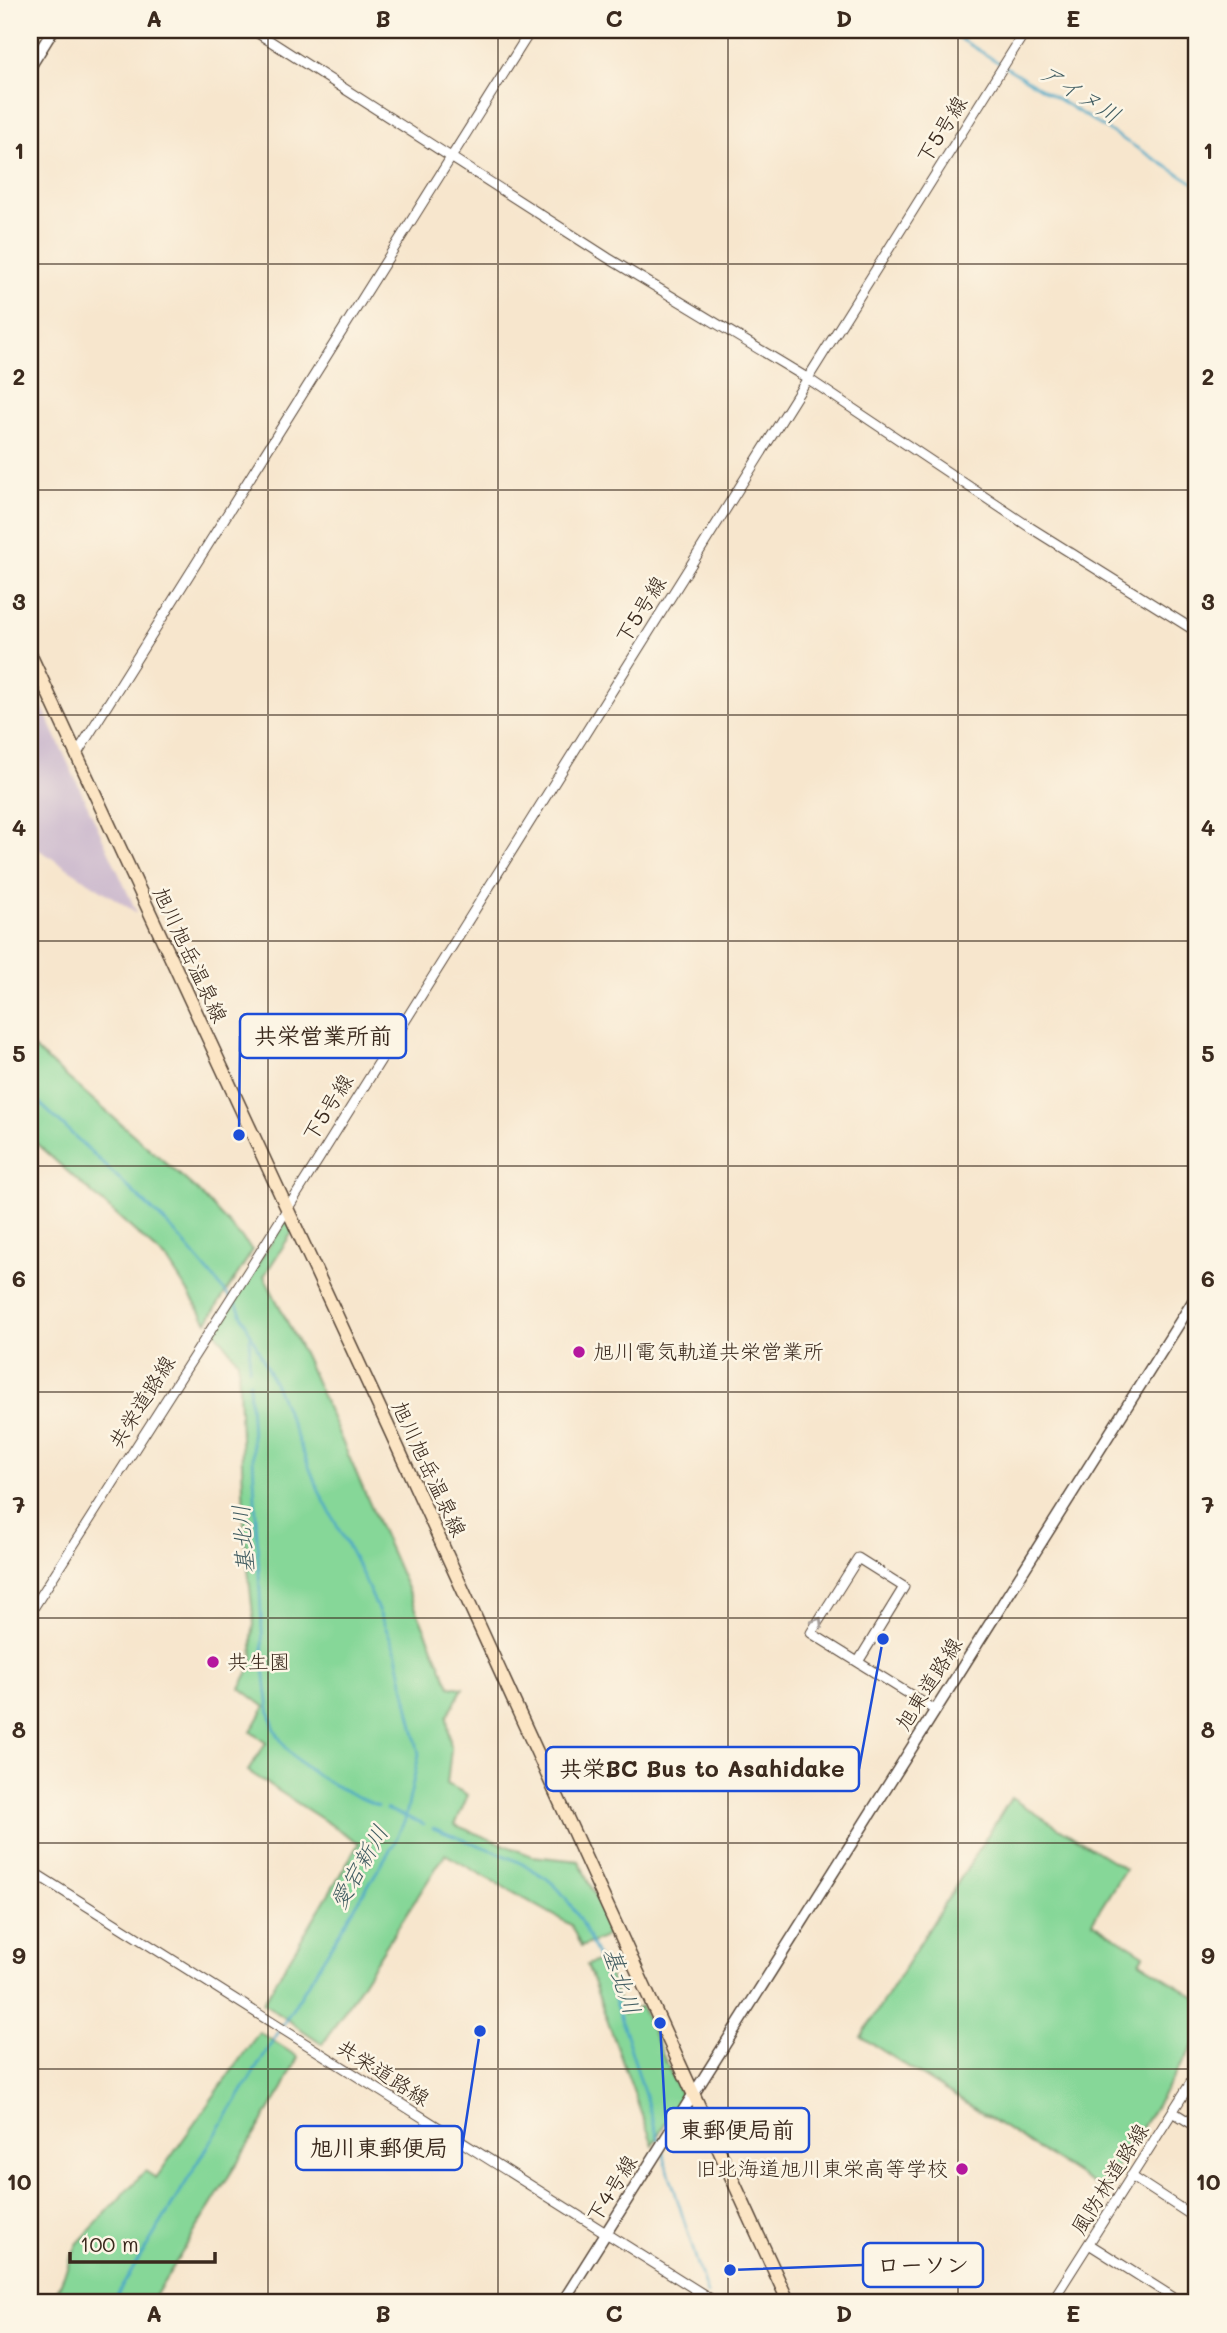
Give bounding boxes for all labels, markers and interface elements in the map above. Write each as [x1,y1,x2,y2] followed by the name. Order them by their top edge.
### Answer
[146,3,162,33] text: A
[375,3,391,33] text: B
[605,3,623,33] text: C
[836,3,852,33] text: D
[1066,3,1080,33] text: E
[1034,56,1127,130] water label: アイヌ川
[909,90,972,168] street label: 下5号線
[14,135,24,165] text: 1
[1203,135,1213,165] text: 1
[13,361,25,391] text: 2
[1202,361,1214,391] text: 2
[608,570,671,648] street label: 下5号線
[12,586,26,616] text: 3
[1201,586,1215,616] text: 3
[12,812,26,842] text: 4
[1201,812,1215,842] text: 4
[148,882,235,1027] street label: 旭川旭岳温泉線
[240,1014,406,1058] callout: 共栄営業所前
[254,1020,392,1050] text: 共栄営業所前
[12,1038,26,1068] text: 5
[1201,1038,1215,1068] text: 5
[295,1068,358,1146] street label: 下5号線
[12,1263,26,1293] text: 6
[1201,1263,1215,1293] text: 6
[593,1337,824,1364] place label: 旭川電気軌道共栄営業所
[571,1344,587,1360] marker: 旭川電気軌道共栄営業所
[101,1350,180,1453] street label: 共栄道路線
[387,1396,474,1541] street label: 旭川旭岳温泉線
[13,1489,26,1519] text: 7
[1202,1489,1215,1519] text: 7
[225,1504,259,1575] water label: 基北川
[809,1617,822,1630] one-way arrow
[888,1632,967,1735] street label: 旭東道路線
[227,1647,290,1674] place label: 共生園
[205,1654,221,1670] marker: 共生園
[12,1714,26,1744] text: 8
[1201,1714,1215,1744] text: 8
[546,1747,859,1791] callout: 共栄BC Bus to Asahidake
[559,1753,845,1783] text: 共栄BC Bus to Asahidake
[322,1819,394,1914] water label: 愛宕新川
[12,1940,26,1970] text: 9
[1201,1940,1215,1970] text: 9
[598,1943,648,2018] water label: 基北川
[332,2032,435,2111] street label: 共栄道路線
[666,2108,809,2152] callout: 東郵便局前
[680,2114,795,2144] text: 東郵便局前
[1064,2118,1154,2239] street label: 風防林道路線
[296,2126,462,2170] callout: 旭川東郵便局
[310,2132,448,2162] text: 旭川東郵便局
[579,2149,642,2227] street label: 下4号線
[696,2154,948,2181] place label: 旧北海道旭川東栄高等学校
[954,2161,970,2177] marker: 旧北海道旭川東栄高等学校
[7,2166,32,2196] text: 10
[1196,2166,1221,2196] text: 10
[70,2221,215,2265] scale bar
[80,2230,139,2257] text: 100 m
[863,2243,983,2287] callout: ローソン
[877,2249,969,2279] text: ローソン
[146,2298,162,2328] text: A
[375,2298,391,2328] text: B
[605,2298,623,2328] text: C
[836,2298,852,2328] text: D
[1066,2298,1080,2328] text: E

